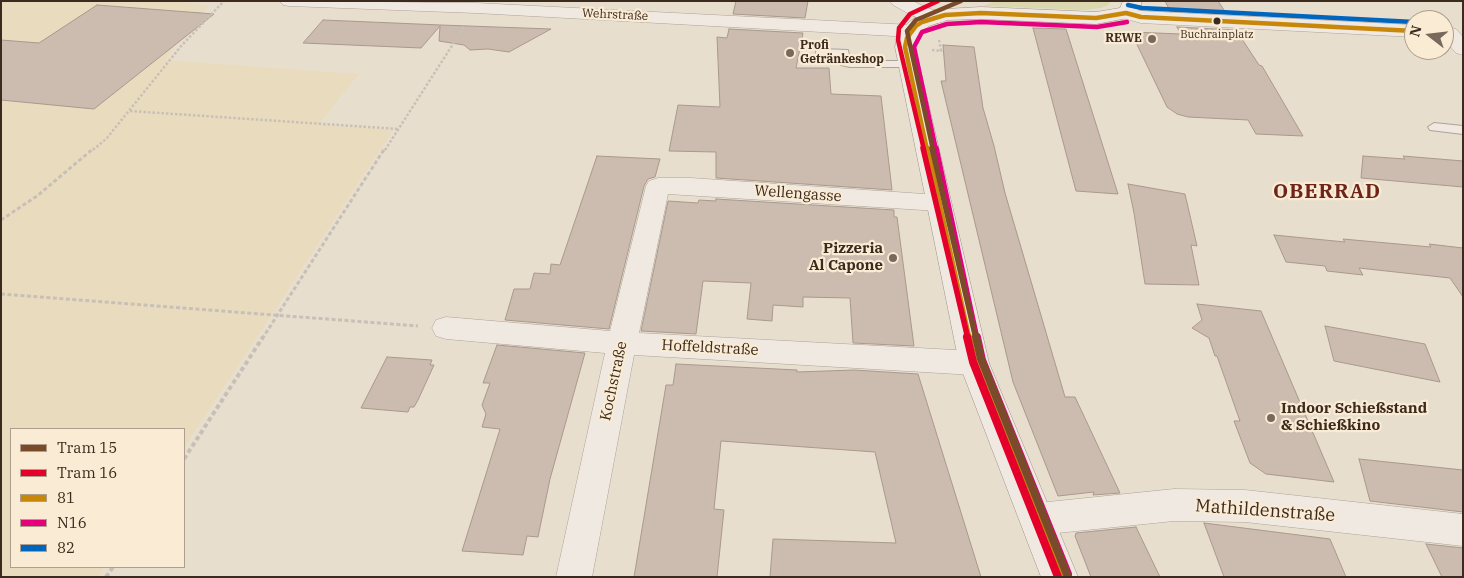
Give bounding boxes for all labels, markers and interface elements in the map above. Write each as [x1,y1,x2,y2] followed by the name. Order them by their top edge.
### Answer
[582,6,648,24] street label: Wehrstraße
[1404,10,1454,60] north arrow
[1212,16,1222,26] marker: Buchrainplatz
[1405,23,1426,39] text: N
[1180,28,1254,42] place label: Buchrainplatz
[1105,32,1142,46] place label: REWE
[1146,33,1158,45] marker: REWE
[800,39,884,67] place label: Profi Getränkeshop
[784,47,796,59] marker: Profi Getränkeshop
[1272,180,1382,204] district label: OBERRAD
[754,182,842,206] street label: Wellengasse
[809,240,883,275] place label: Pizzeria Al Capone
[887,252,899,264] marker: Pizzeria Al Capone
[661,336,759,360] street label: Hoffeldstraße
[597,340,631,422] street label: Kochstraße
[1281,400,1427,435] place label: Indoor Schießstand & Schießkino
[1265,412,1277,424] marker: Indoor Schießstand & Schießkino
[10,428,185,568] legend
[57,438,117,457] text: Tram 15
[57,463,117,482] text: Tram 16
[57,488,75,507] text: 81
[1194,495,1336,527] street label: Mathildenstraße
[57,513,87,532] text: N16
[57,538,75,557] text: 82

